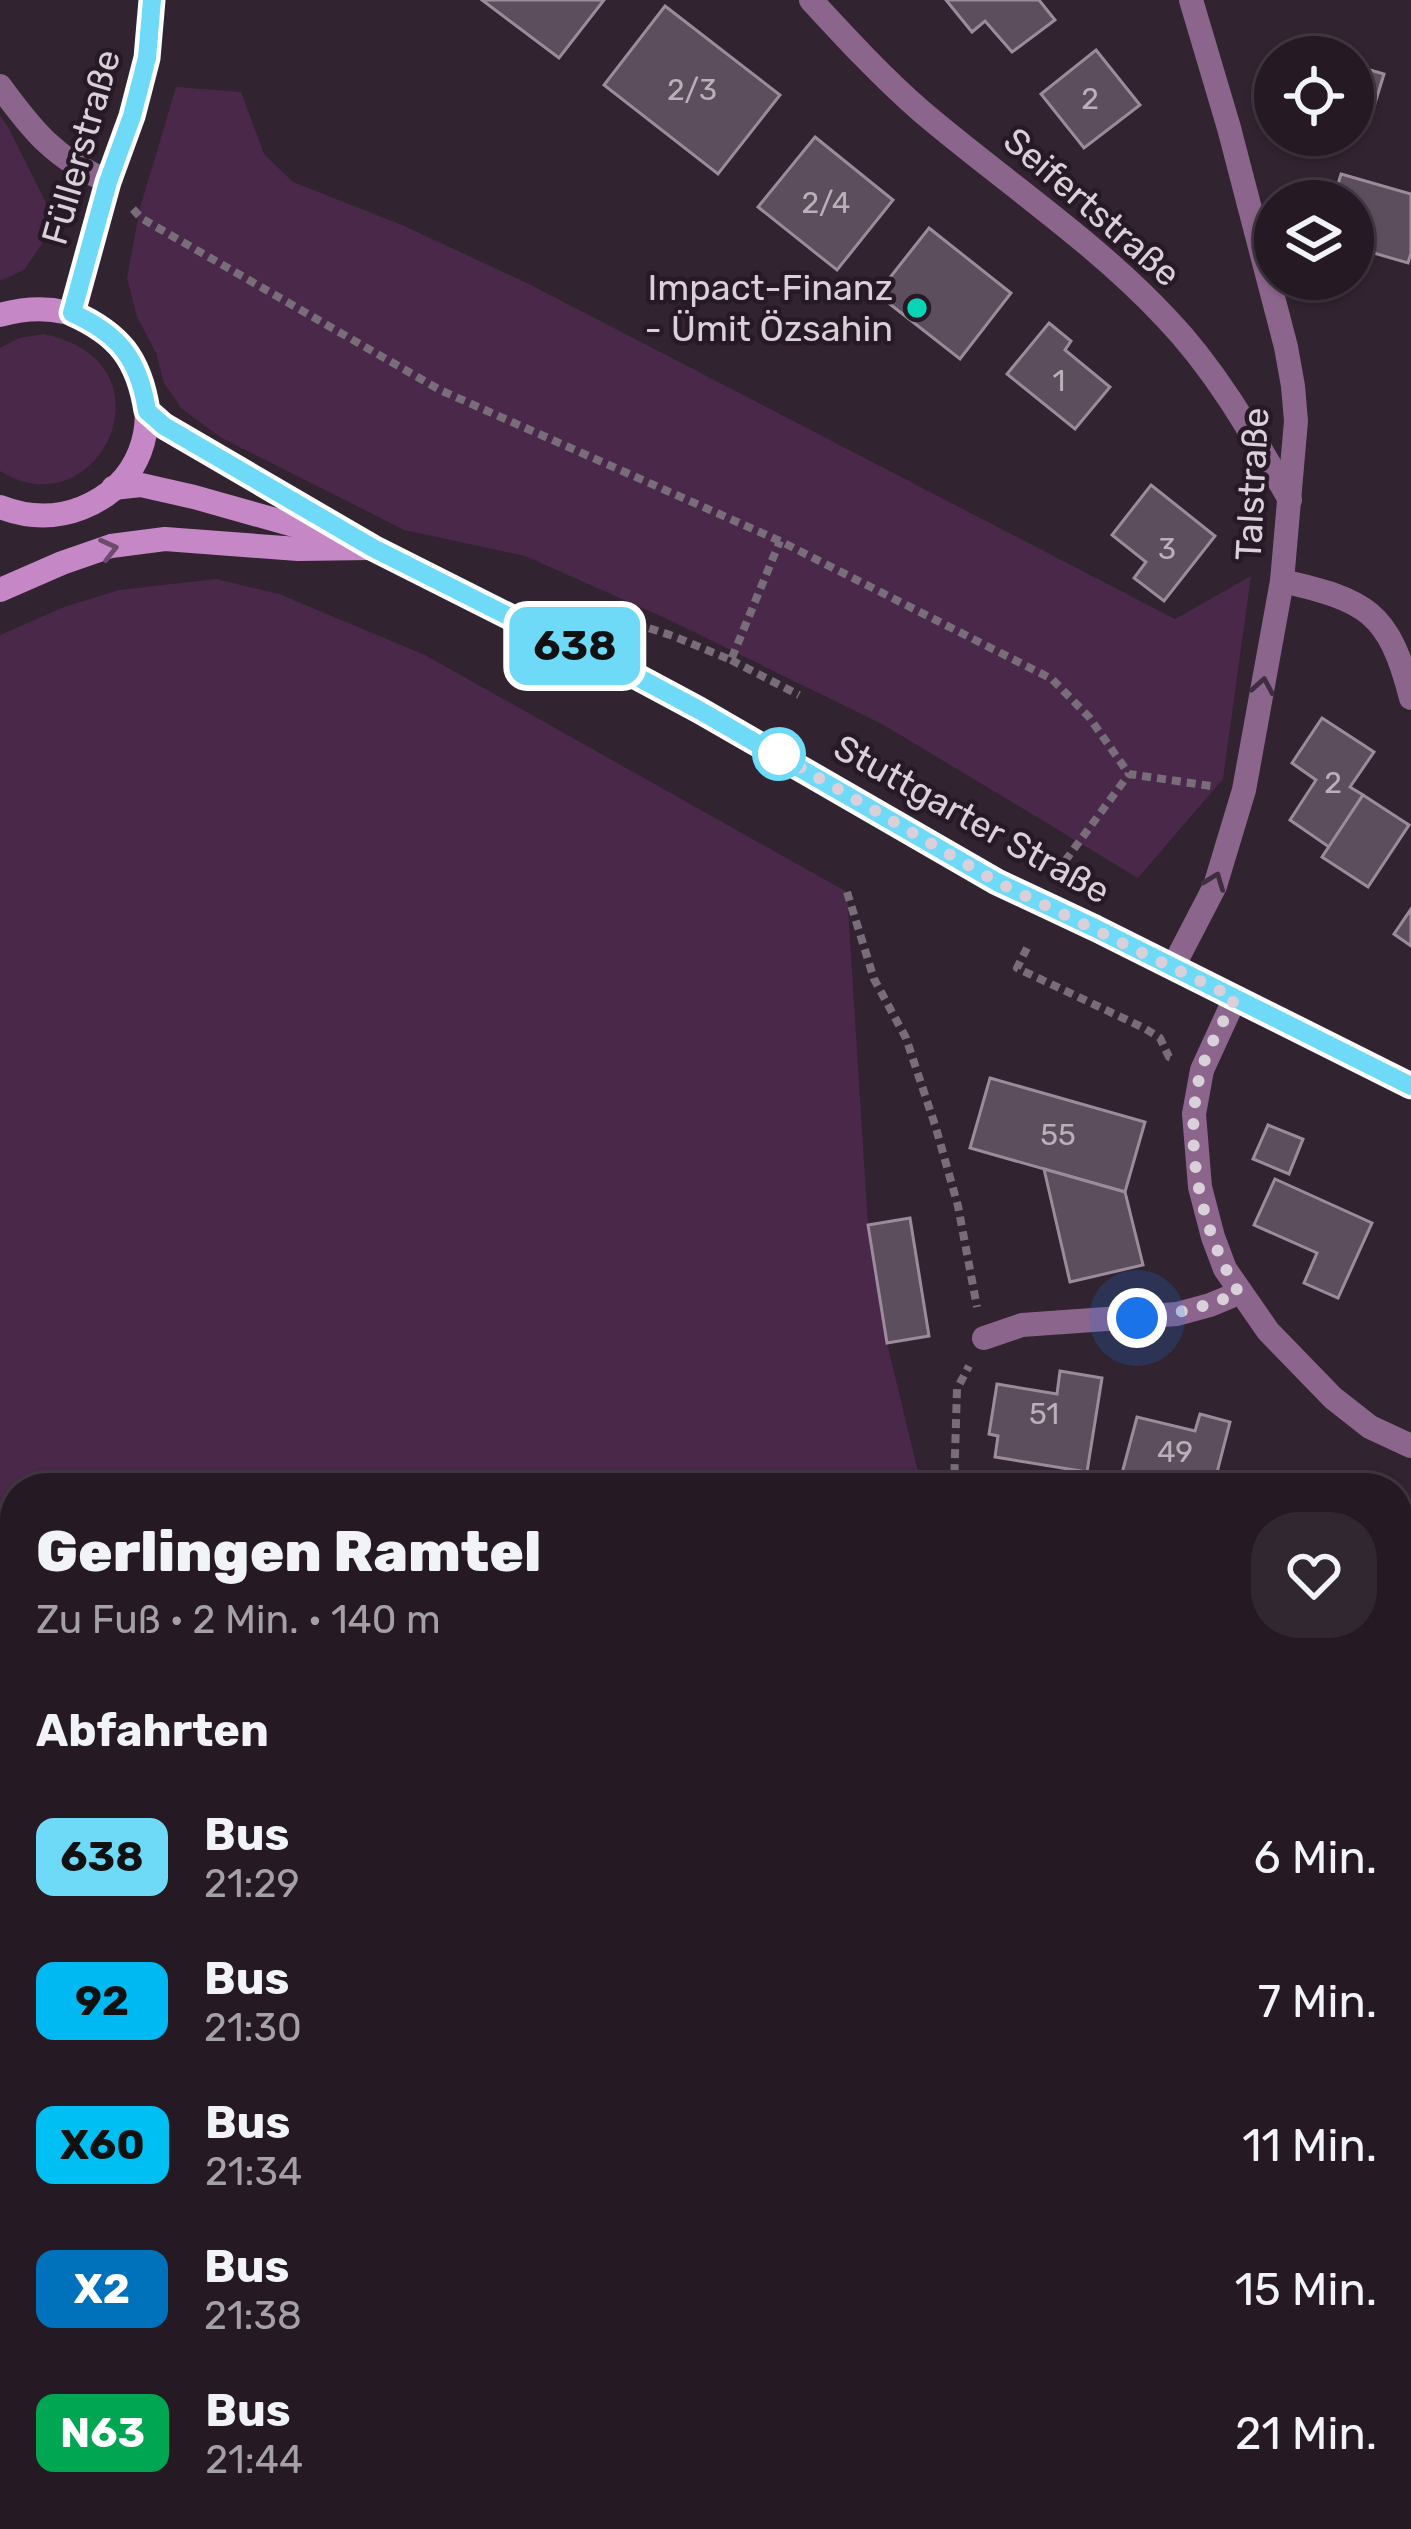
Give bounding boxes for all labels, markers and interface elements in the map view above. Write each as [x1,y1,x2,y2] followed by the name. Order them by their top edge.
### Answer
[1254,36,1374,300] map controls
[1254,36,1374,156] button: locate
[33,45,129,249] street label: Füllerstraße
[667,72,717,108] house number: 2/3
[1081,81,1099,117] house number: 2
[995,119,1189,295] street label: Seifertstraße
[1254,180,1374,300] button: layers
[801,185,851,221] house number: 2/4
[645,266,893,350] place label: Impact-Finanz - Ümit Özsahin
[904,295,930,321] marker: Impact-Finanz - Ümit Özsahin
[1053,363,1065,399] house number: 1
[1227,406,1277,562] street label: Talstraße
[1158,531,1176,567] house number: 3
[98,538,119,563] one-way arrow
[506,607,644,685] line badge: 638
[533,621,617,671] text: 638
[1250,676,1275,696] one-way arrow
[827,725,1117,913] street label: Stuttgarter Straße
[754,729,804,779] unlabelled marker
[1324,765,1342,801] house number: 2
[1200,872,1225,893] one-way arrow
[1040,1117,1076,1153] house number: 55
[1107,1288,1167,1348] your location
[1029,1396,1059,1432] house number: 51
[1157,1434,1193,1470] house number: 49
[1251,1512,1377,1638] button: heart
[36,1518,541,1585] text: Gerlingen Ramtel
[36,1597,441,1643] text: Zu Fuß · 2 Min. · 140 m
[36,1704,269,1757] text: Abfahrten
[204,1808,289,1861] text: Bus
[1254,1831,1377,1884] text: 6 Min.
[60,1832,144,1882] text: 638
[204,1861,300,1907] text: 21:29
[204,1952,289,2005] text: Bus
[1258,1975,1377,2028] text: 7 Min.
[75,1976,129,2026] text: 92
[204,2005,302,2051] text: 21:30
[205,2096,290,2149] text: Bus
[1242,2119,1377,2172] text: 11 Min.
[60,2120,145,2170] text: X60
[205,2149,302,2195] text: 21:34
[204,2240,289,2293] text: Bus
[1235,2263,1377,2316] text: 15 Min.
[74,2264,130,2314] text: X2
[204,2293,302,2339] text: 21:38
[205,2384,291,2437] text: Bus
[1235,2407,1377,2460] text: 21 Min.
[60,2408,145,2458] text: N63
[205,2437,303,2483] text: 21:44

